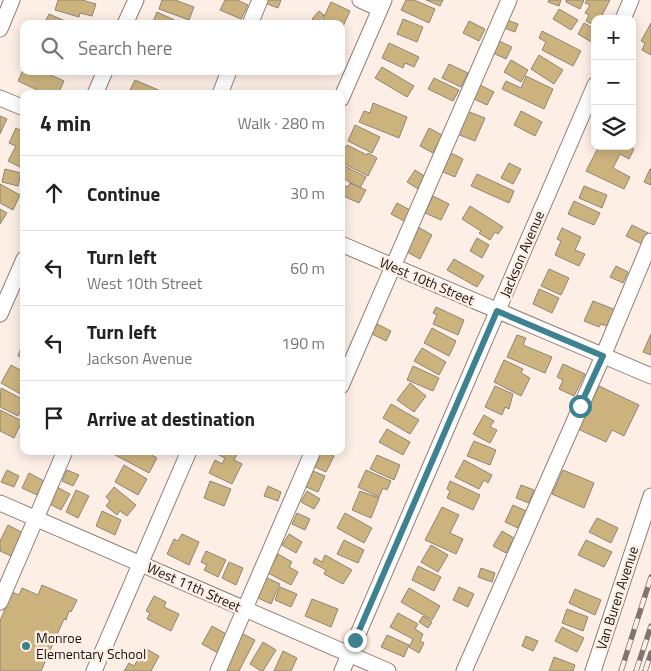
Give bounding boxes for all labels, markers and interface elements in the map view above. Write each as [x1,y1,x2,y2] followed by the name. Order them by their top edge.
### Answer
[591,15,636,150] map controls
[591,15,636,60] button: +
[20,20,345,75] search box
[78,33,172,62] text: Search here
[38,34,66,62] icon: search
[591,60,636,105] button: −
[591,105,636,150] button: layers
[40,107,91,139] text: 4 min
[237,111,325,135] text: Walk · 280 m
[40,179,68,207] icon: ahead
[87,179,160,208] text: Continue
[290,181,325,205] text: 30 m
[494,207,549,300] street label: Jackson Avenue
[87,242,157,271] text: Turn left
[377,251,478,310] street label: West 10th Street
[40,254,68,282] icon: left
[290,256,325,280] text: 60 m
[87,271,202,295] text: West 10th Street
[87,317,157,346] text: Turn left
[40,329,68,357] icon: left
[281,331,325,355] text: 190 m
[87,346,192,370] text: Jackson Avenue
[569,395,592,418] route start
[40,404,68,432] icon: arrive
[87,404,255,433] text: Arrive at destination
[590,543,643,652] street label: Van Buren Avenue
[144,556,245,617] street label: West 11th Street
[36,627,146,664] place label: Monroe Elementary School
[344,629,367,652] route end
[20,640,32,652] marker: Monroe Elementary School

